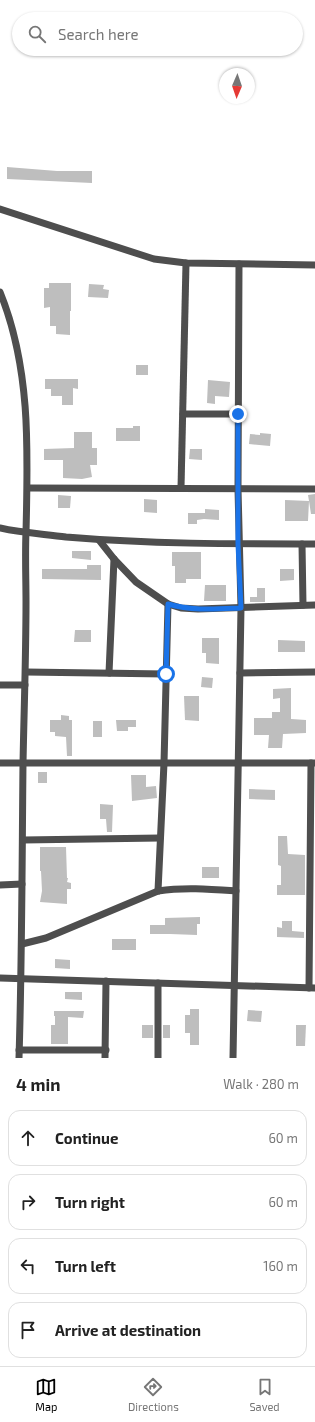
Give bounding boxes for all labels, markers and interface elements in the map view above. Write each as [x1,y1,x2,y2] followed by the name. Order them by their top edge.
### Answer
[12,12,303,56] search box
[26,23,48,45] icon: search
[58,25,139,43] text: Search here
[219,68,255,104] north arrow
[229,405,247,423] route end
[157,665,175,683] route start
[16,1074,60,1094] text: 4 min
[223,1076,299,1092] text: Walk · 280 m
[17,1127,39,1149] icon: ahead
[55,1129,118,1147] text: Continue
[268,1130,298,1146] text: 60 m
[17,1191,39,1213] icon: right
[55,1193,125,1211] text: Turn right
[268,1194,298,1210] text: 60 m
[17,1255,39,1277] icon: left
[55,1257,116,1275] text: Turn left
[263,1258,298,1274] text: 160 m
[17,1319,39,1341] icon: arrive
[55,1321,201,1339] text: Arrive at destination
[35,1376,57,1413] tab: Map
[128,1376,179,1413] tab: Directions
[249,1376,280,1413] tab: Saved

